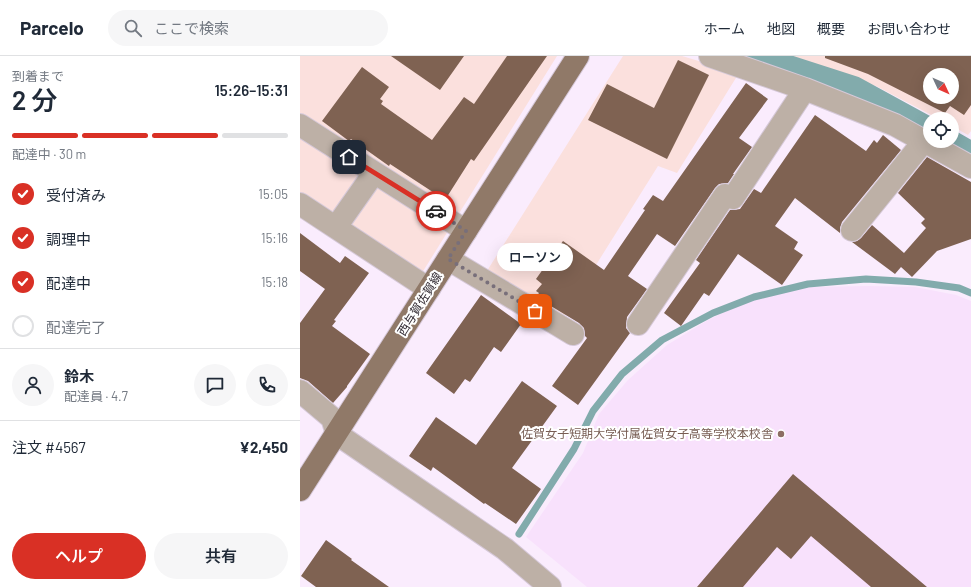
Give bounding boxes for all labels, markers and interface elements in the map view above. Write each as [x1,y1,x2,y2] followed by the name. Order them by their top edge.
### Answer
[108,10,388,46] search box
[20,16,84,39] text: Parcelo
[122,17,144,39] icon: search
[154,19,229,37] text: ここで検索
[703,20,745,37] text: ホーム
[767,20,795,37] text: 地図
[817,20,845,37] text: 概要
[867,20,951,37] text: お問い合わせ
[12,68,64,84] text: 到着まで
[923,68,959,104] north arrow
[923,68,959,148] map controls
[214,81,288,99] text: 15:26–15:31
[12,84,58,115] text: 2 分
[923,112,959,148] button: locate
[332,140,366,174] pin
[12,146,86,162] text: 配達中 · 30 m
[338,146,360,168] icon: home
[12,183,34,205] icon: check
[46,186,106,204] text: 受付済み
[258,186,288,202] text: 15:05
[416,191,456,231] courier
[425,200,447,222] icon: car
[12,227,34,249] icon: check
[46,230,91,248] text: 調理中
[261,230,288,246] text: 15:16
[497,243,573,271] callout: ローソン
[509,249,561,265] text: ローソン
[394,269,444,338] street label: 西与賀佐賀線
[12,271,34,293] icon: check
[46,274,91,292] text: 配達中
[261,274,288,290] text: 15:18
[518,294,552,328] pin
[524,300,546,322] icon: bag
[46,318,106,336] text: 配達完了
[12,364,54,406] button: person
[194,364,236,406] button: chat
[246,364,288,406] button: phone
[64,367,94,385] text: 鈴木
[64,388,128,404] text: 配達員 · 4.7
[521,426,773,440] place label: 佐賀女子短期大学付属佐賀女子高等学校本校舎
[776,429,786,439] marker: 佐賀女子短期大学付属佐賀女子高等学校本校舎
[12,438,86,456] text: 注文 #4567
[240,438,288,456] text: ¥2,450
[12,533,146,579] button: ヘルプ
[154,533,288,579] button: 共有

